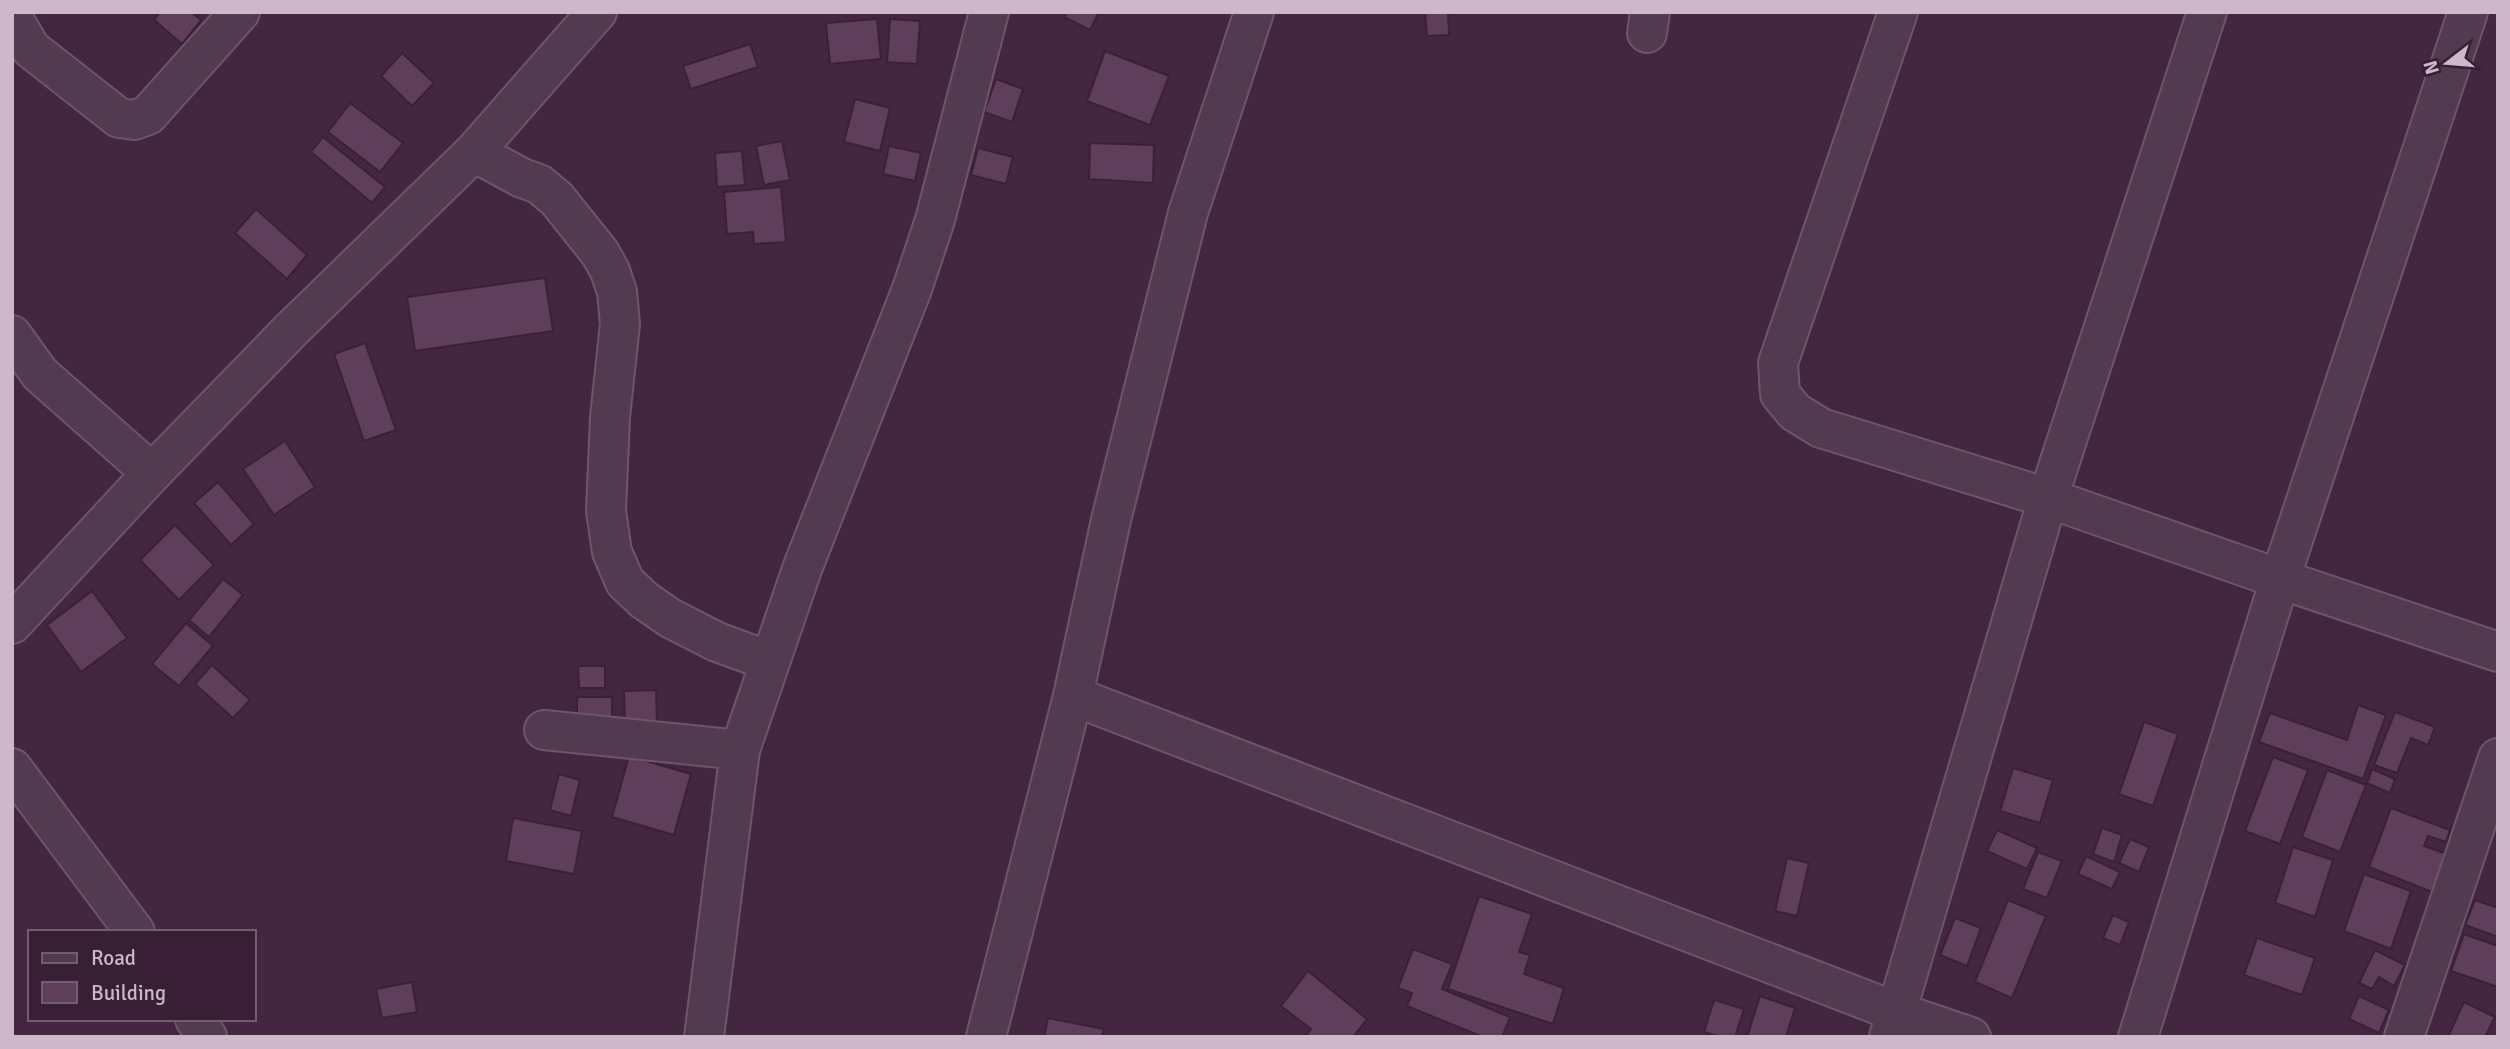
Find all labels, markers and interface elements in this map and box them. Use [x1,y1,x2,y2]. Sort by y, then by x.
north arrow [2412,28,2482,98]
text: N [2418,58,2445,77]
legend [28,930,256,1021]
text: Road [91,945,136,971]
text: Building [91,980,166,1006]

